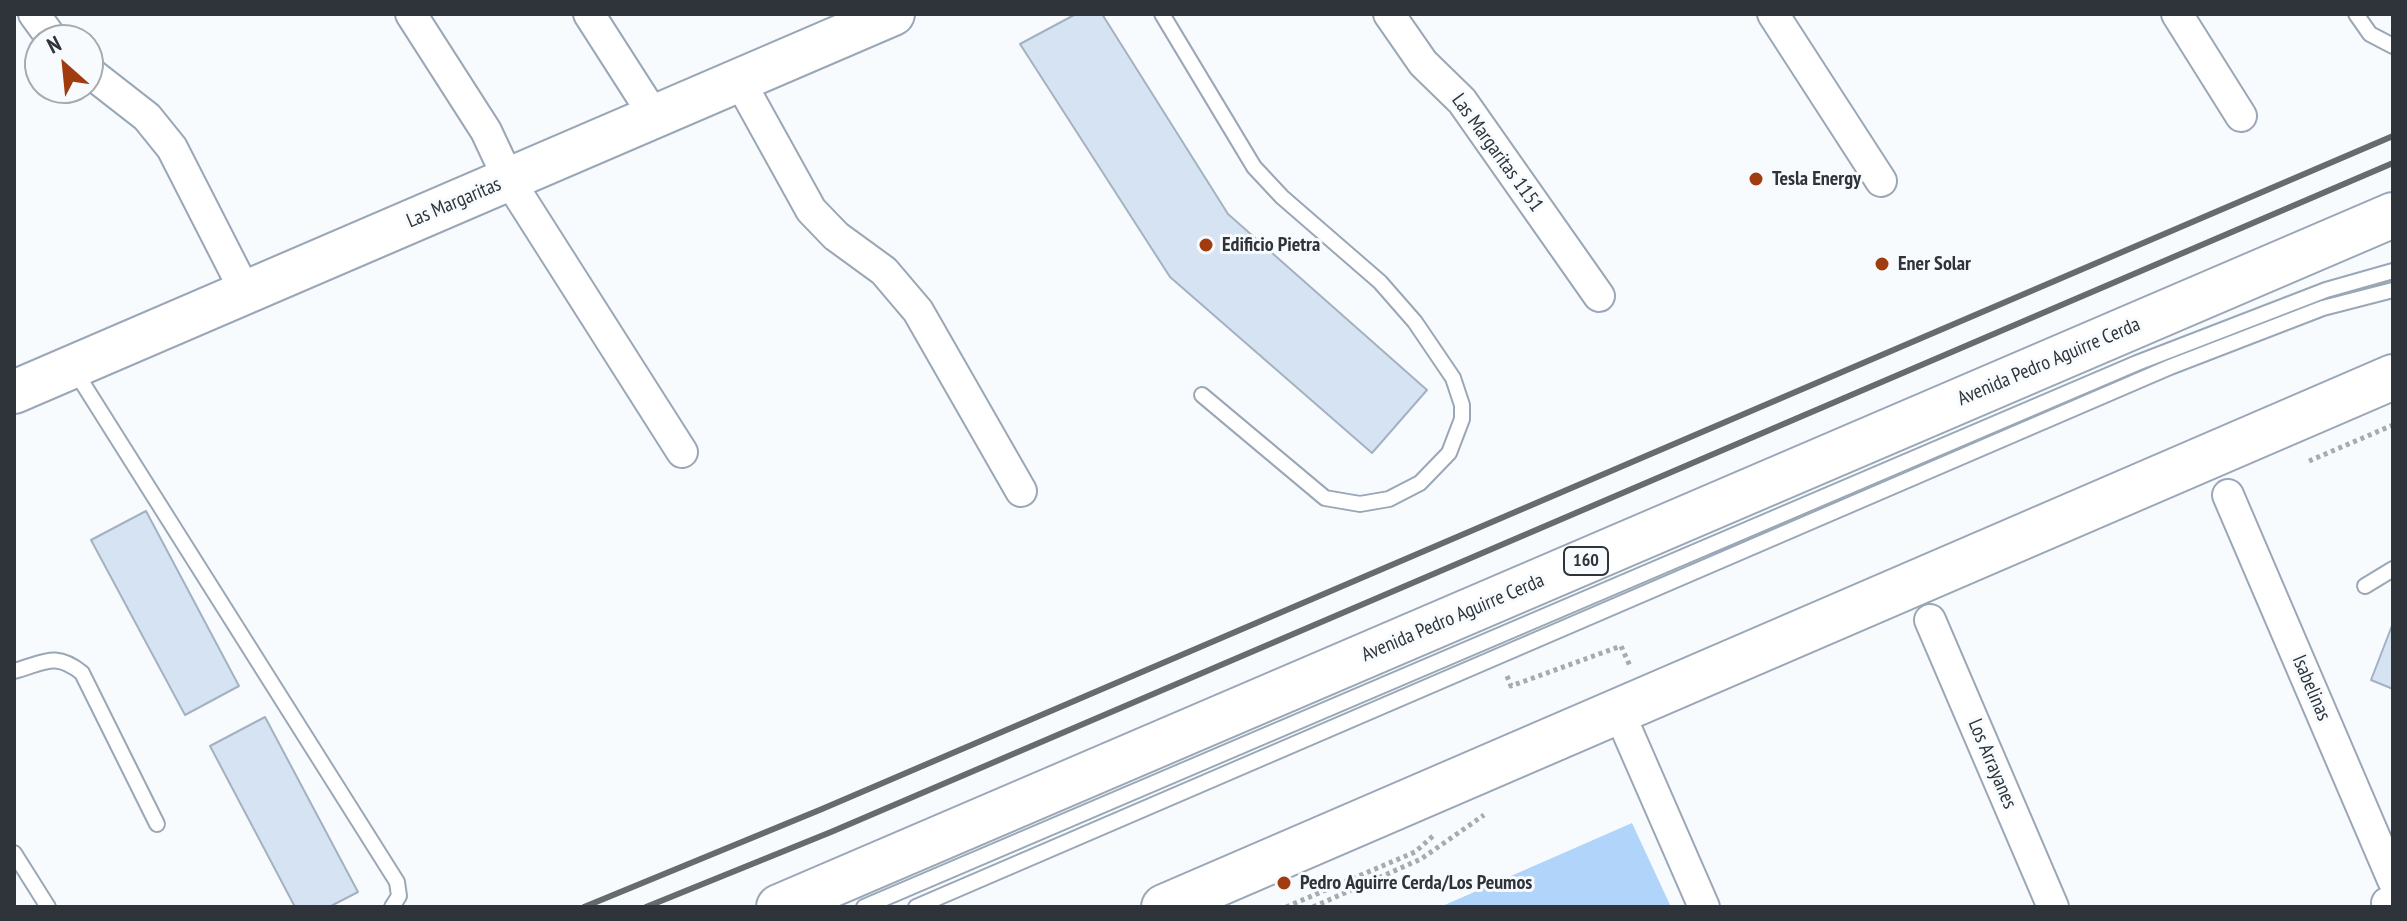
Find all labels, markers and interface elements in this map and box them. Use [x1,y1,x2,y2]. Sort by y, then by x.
north arrow [24,24,104,104]
text: N [42,29,66,60]
street label: Las Margaritas 1151 [1446,89,1548,217]
place label: Tesla Energy [1772,167,1861,191]
marker: Tesla Energy [1747,170,1765,188]
street label: Las Margaritas [403,172,505,234]
place label: Edificio Pietra [1222,233,1320,257]
marker: Edificio Pietra [1197,236,1215,254]
place label: Ener Solar [1898,252,1971,276]
marker: Ener Solar [1873,255,1891,273]
street label: Avenida Pedro Aguirre Cerda [1954,313,2144,411]
road number: 160 [1564,547,1608,575]
street label: Avenida Pedro Aguirre Cerda [1358,569,1548,667]
street label: Isabelinas [2286,652,2336,724]
street label: Los Arrayanes [1962,716,2022,812]
place label: Pedro Aguirre Cerda/Los Peumos [1300,871,1532,895]
marker: Pedro Aguirre Cerda/Los Peumos [1275,874,1293,892]

